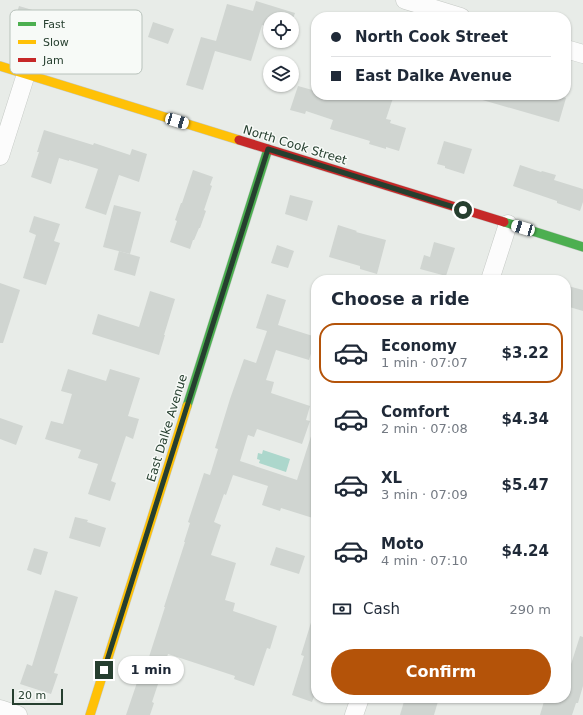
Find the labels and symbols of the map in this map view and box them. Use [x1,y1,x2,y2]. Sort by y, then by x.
legend [10,10,142,74]
text: Fast [43,18,66,31]
text: Slow [43,36,69,49]
text: Jam [42,54,64,67]
car [164,112,190,130]
street label: North Cook Street [241,123,349,168]
route start [454,201,472,219]
car [510,219,536,237]
street label: East Dalke Avenue [144,372,190,484]
callout: 1 min [118,656,184,684]
route end [95,661,113,679]
scale bar [12,687,63,706]

